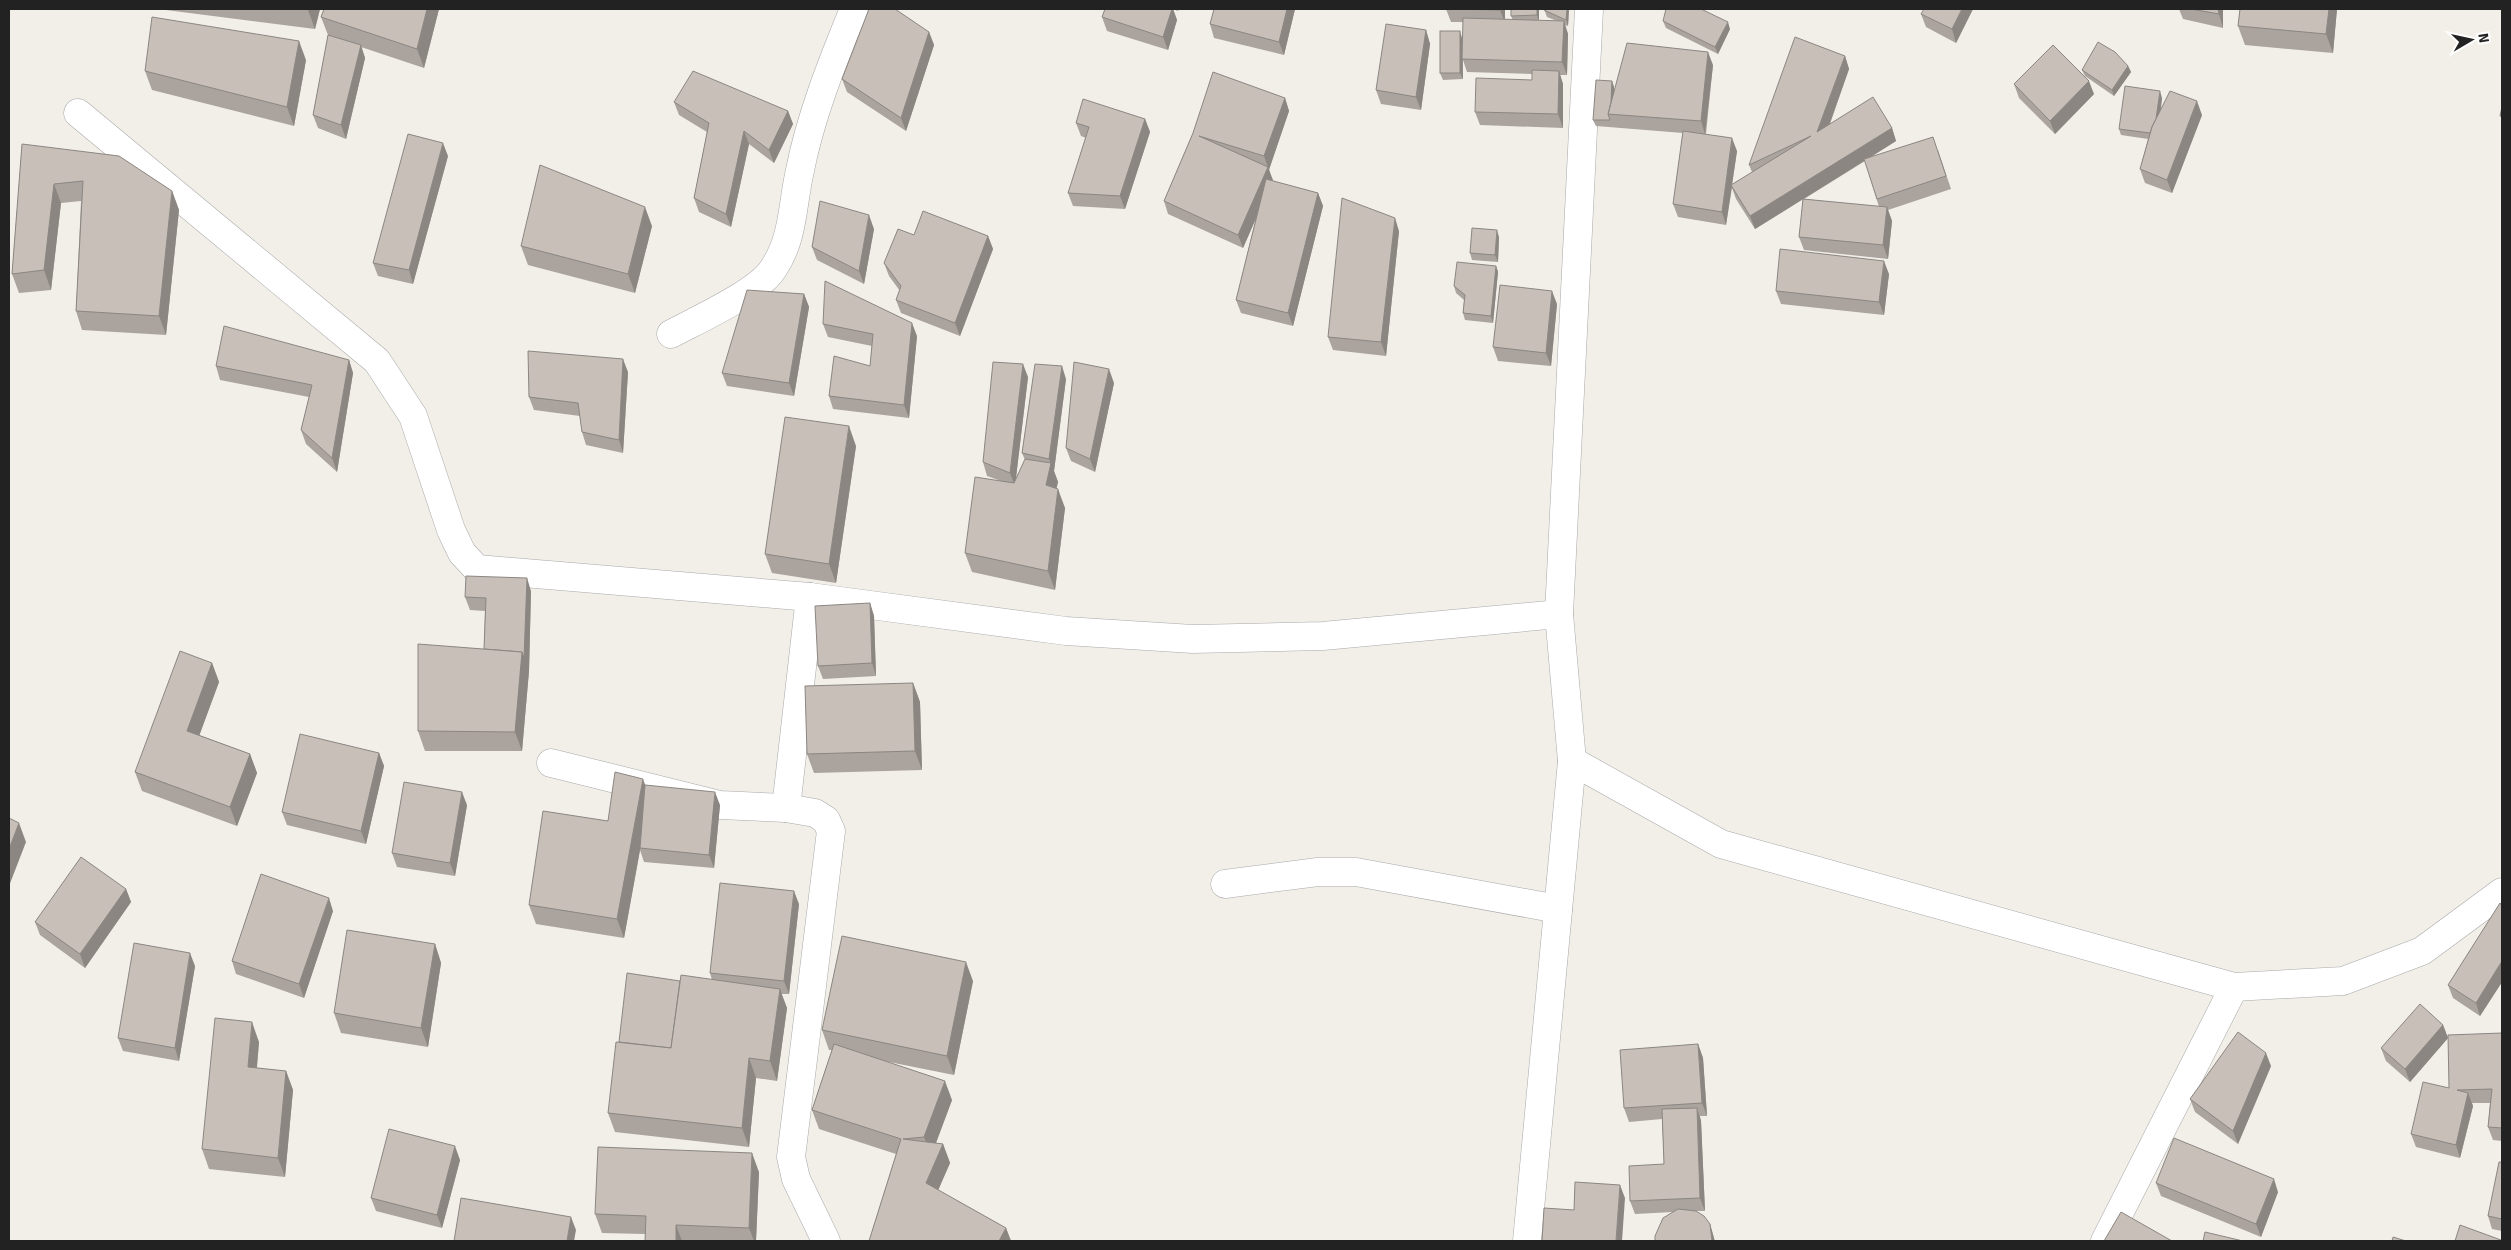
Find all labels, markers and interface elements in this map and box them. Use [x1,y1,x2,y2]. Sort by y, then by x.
north arrow [2446,15,2496,65]
text: N [2474,32,2493,44]

